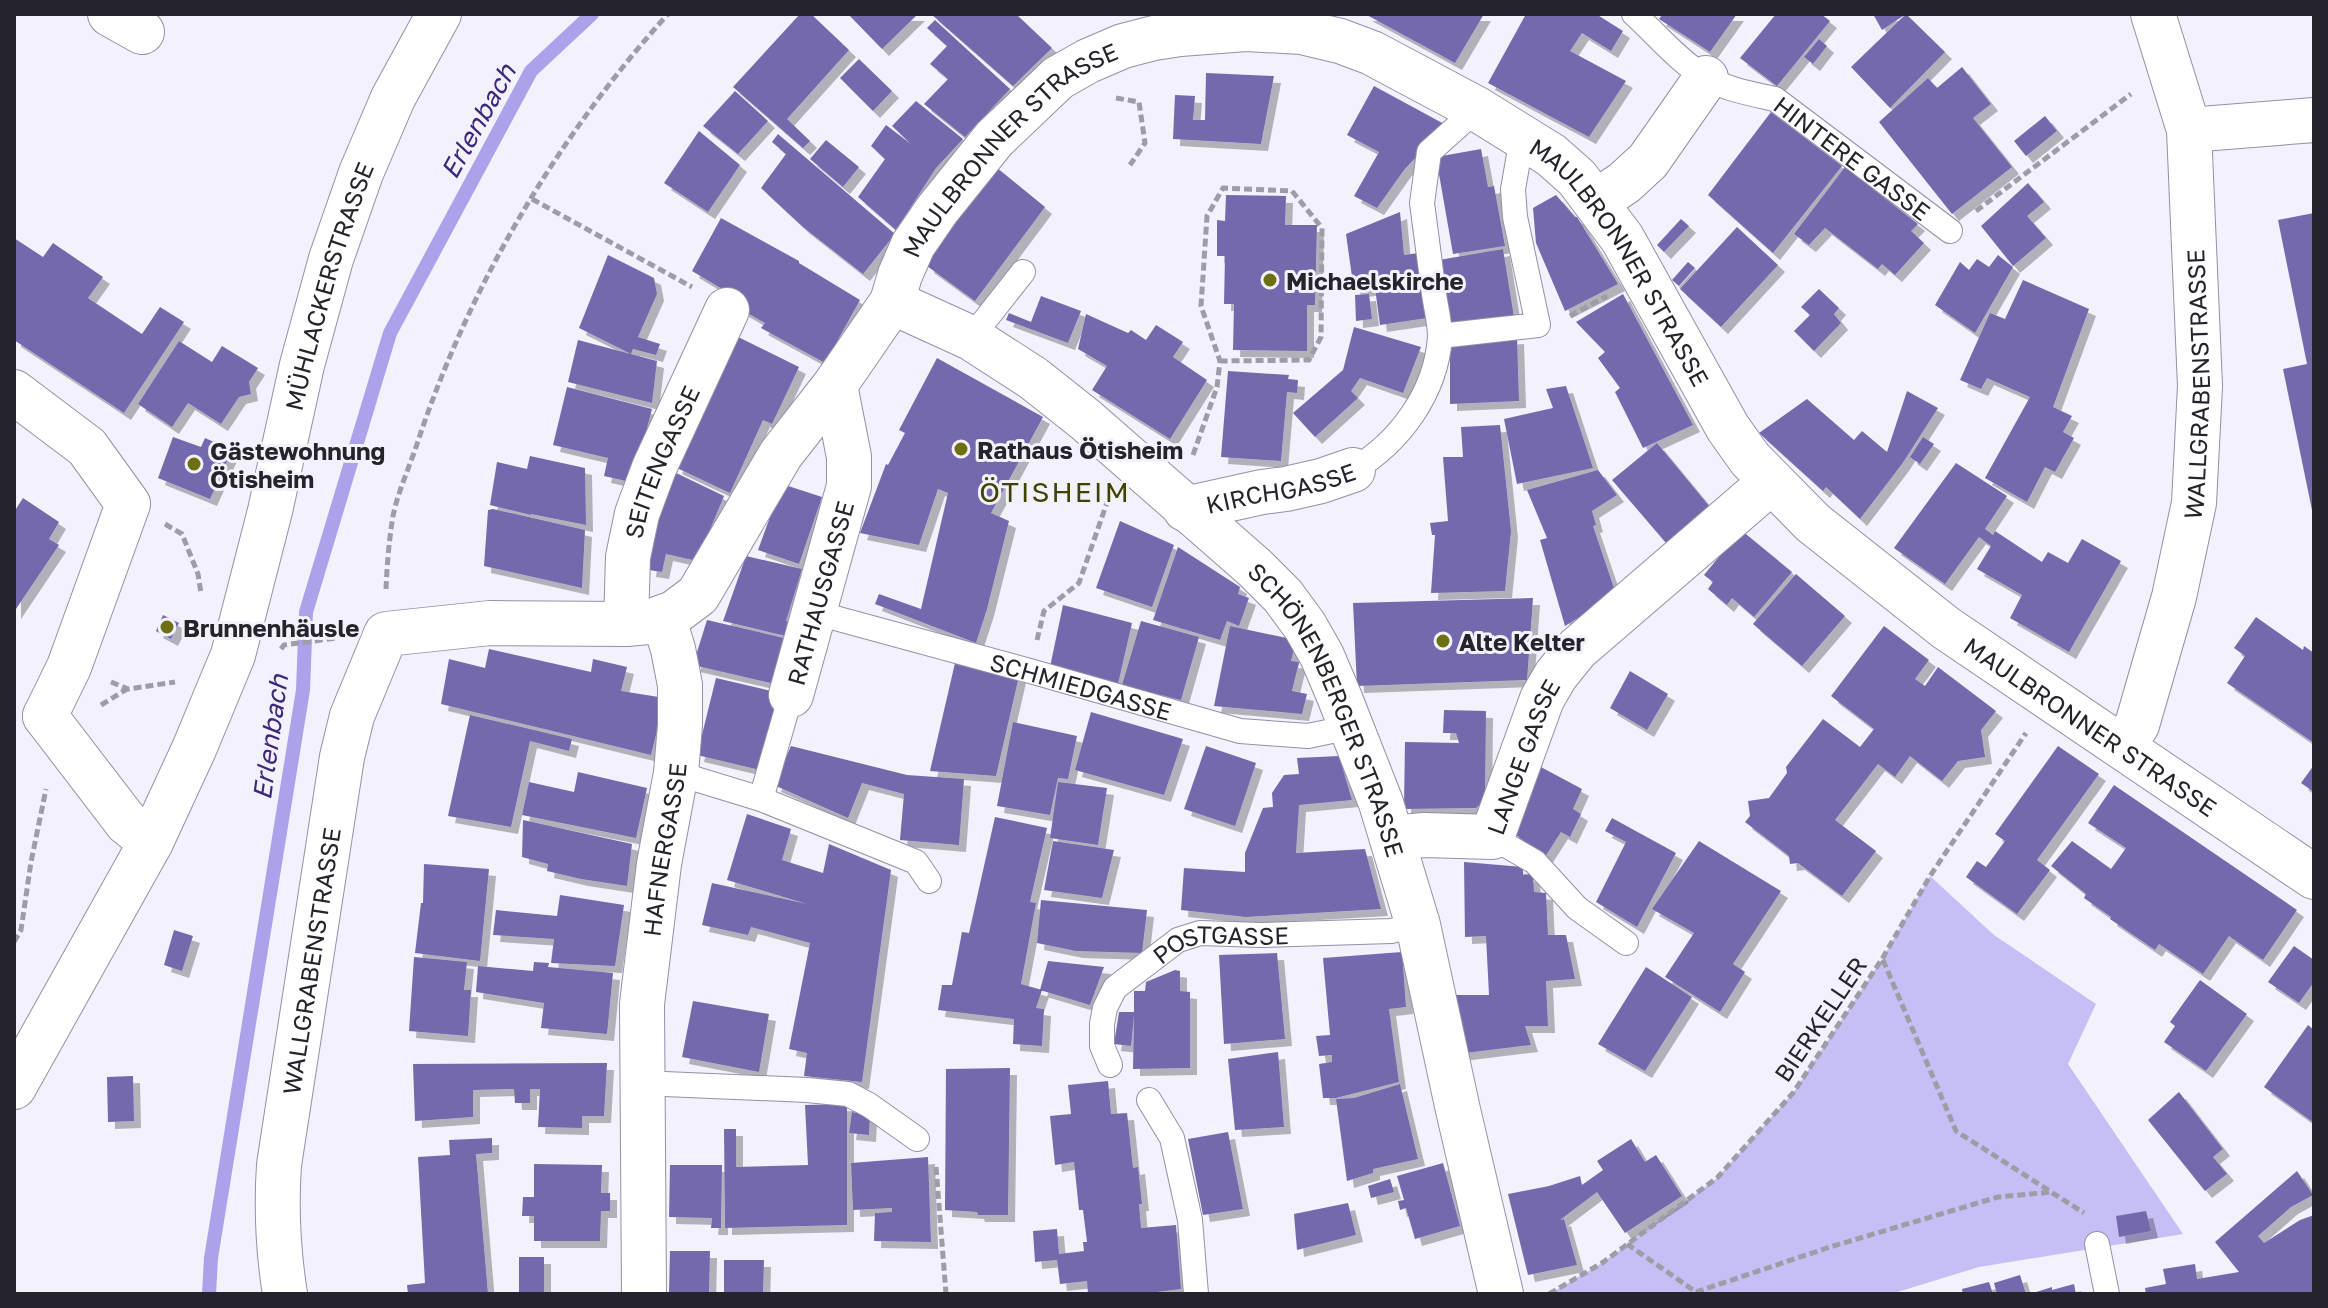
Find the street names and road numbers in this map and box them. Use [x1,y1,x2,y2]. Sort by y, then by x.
street label: MAULBRONNER STRASSE [895,36,1122,261]
street label: HINTERE GASSE [1769,89,1936,226]
street label: MAULBRONNER STRASSE [1525,131,1716,391]
street label: MÜHLACKERSTRASSE [278,157,379,413]
street label: WALLGRABENSTRASSE [2176,249,2215,522]
street label: SEITENGASSE [618,381,705,541]
street label: KIRCHGASSE [1203,456,1359,518]
street label: RATHAUSGASSE [780,498,859,688]
street label: SCHÖNENBERGER STRASSE [1243,556,1411,860]
street label: MAULBRONNER STRASSE [1959,630,2222,822]
street label: SCHMIEDGASSE [987,646,1175,725]
street label: LANGE GASSE [1480,674,1565,838]
street label: HAFNERGASSE [636,762,691,938]
street label: WALLGRABENSTRASSE [276,825,345,1096]
street label: POSTGASSE [1146,918,1289,969]
street label: BIERKELLER [1768,951,1872,1087]

